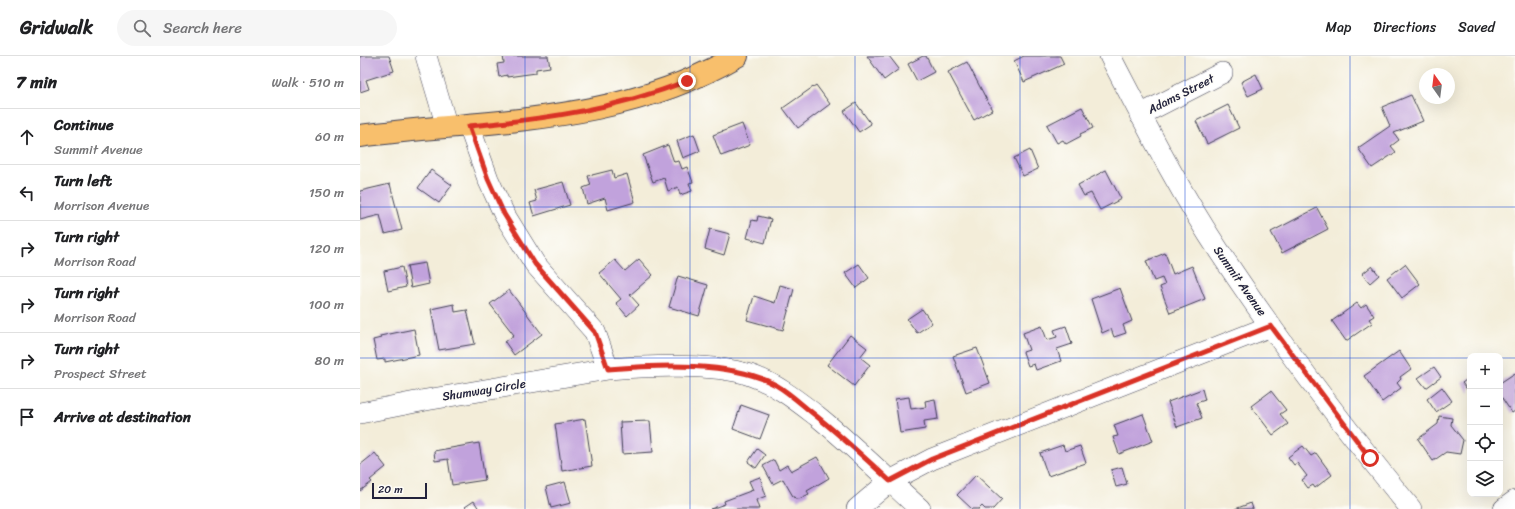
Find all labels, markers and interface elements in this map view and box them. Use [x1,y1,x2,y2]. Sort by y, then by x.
search box [117,10,397,46]
text: Gridwalk [20,11,93,44]
text: Search here [163,15,242,41]
text: Map [1325,15,1351,40]
text: Directions [1373,15,1436,40]
text: Saved [1458,15,1495,40]
icon: search [131,17,153,39]
text: 7 min [16,67,57,97]
street label: Adams Street [1143,67,1219,121]
north arrow [1419,68,1455,104]
text: Walk · 510 m [271,71,344,94]
route end [678,72,696,90]
text: Continue [54,112,114,138]
text: 60 m [315,125,344,148]
icon: ahead [16,126,38,148]
text: Summit Avenue [54,138,143,161]
text: Turn left [54,168,112,194]
text: 150 m [309,181,344,204]
icon: left [16,182,38,204]
text: Morrison Avenue [54,194,149,217]
text: Turn right [54,224,119,250]
text: 120 m [309,237,344,260]
icon: right [16,238,38,260]
street label: Summit Avenue [1207,241,1273,321]
text: Morrison Road [54,250,135,273]
text: Turn right [54,280,119,306]
text: 100 m [309,293,344,316]
icon: right [16,294,38,316]
text: Morrison Road [54,306,135,329]
text: Turn right [54,336,119,362]
text: 80 m [315,349,344,372]
icon: right [16,350,38,372]
map controls [1467,353,1503,497]
button: + [1467,353,1503,389]
text: Prospect Street [54,362,147,385]
street label: Shumway Circle [441,373,527,407]
button: − [1467,389,1503,425]
text: Arrive at destination [54,404,191,430]
icon: arrive [16,406,38,428]
button: locate [1467,425,1503,461]
route start [1361,449,1379,467]
button: layers [1467,461,1503,497]
text: 20 m [378,480,403,499]
scale bar [372,481,427,500]

